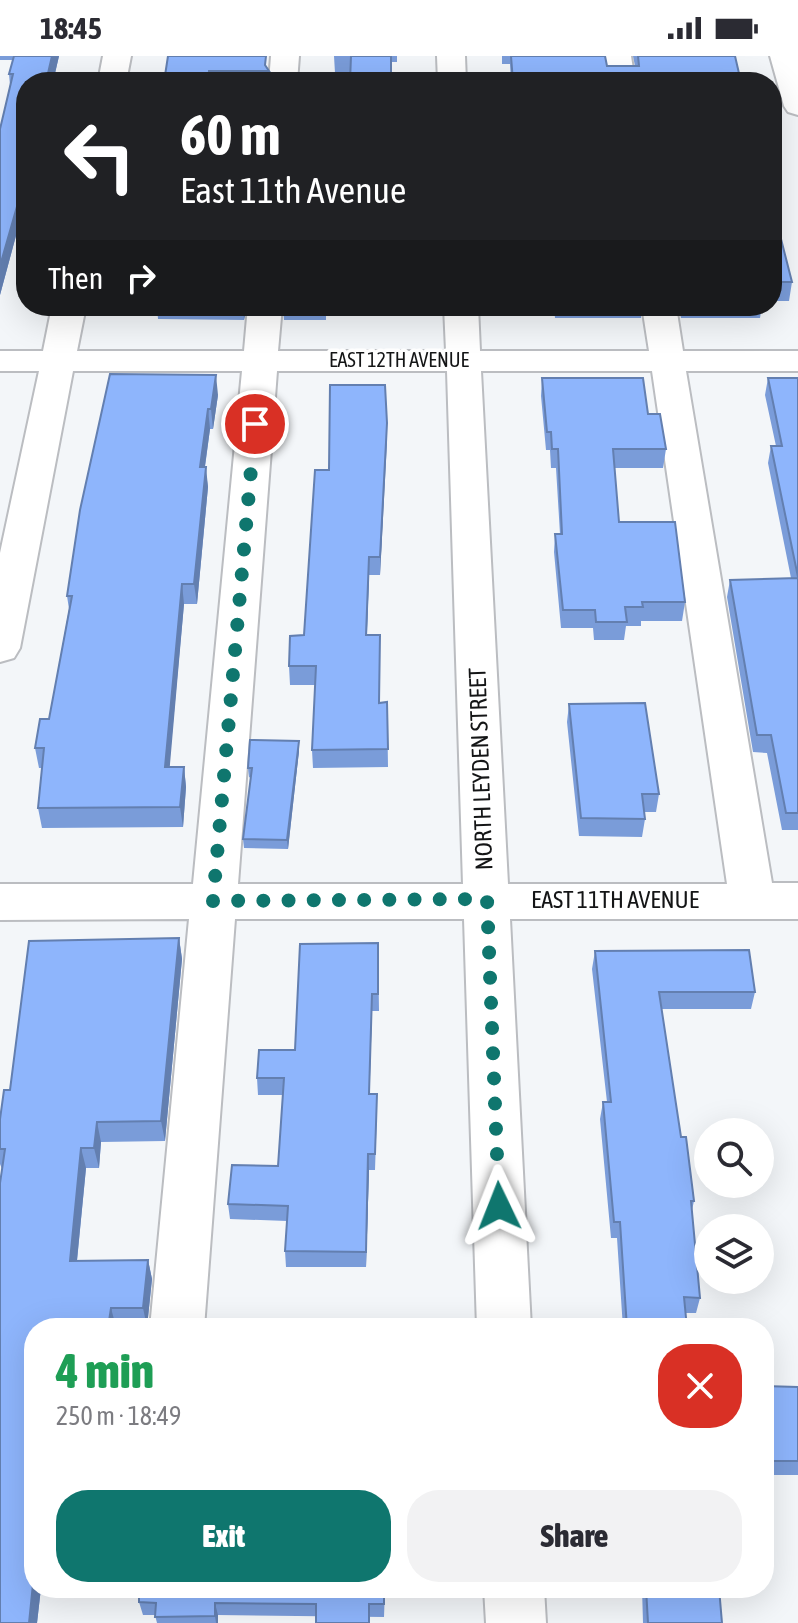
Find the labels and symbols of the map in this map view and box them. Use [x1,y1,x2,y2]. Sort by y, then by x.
street label: EAST 12TH AVENUE [329,348,469,371]
pin [221,390,289,458]
street label: NORTH LEYDEN STREET [463,667,498,871]
street label: EAST 11TH AVENUE [531,886,699,913]
position arrow [457,1164,541,1248]

